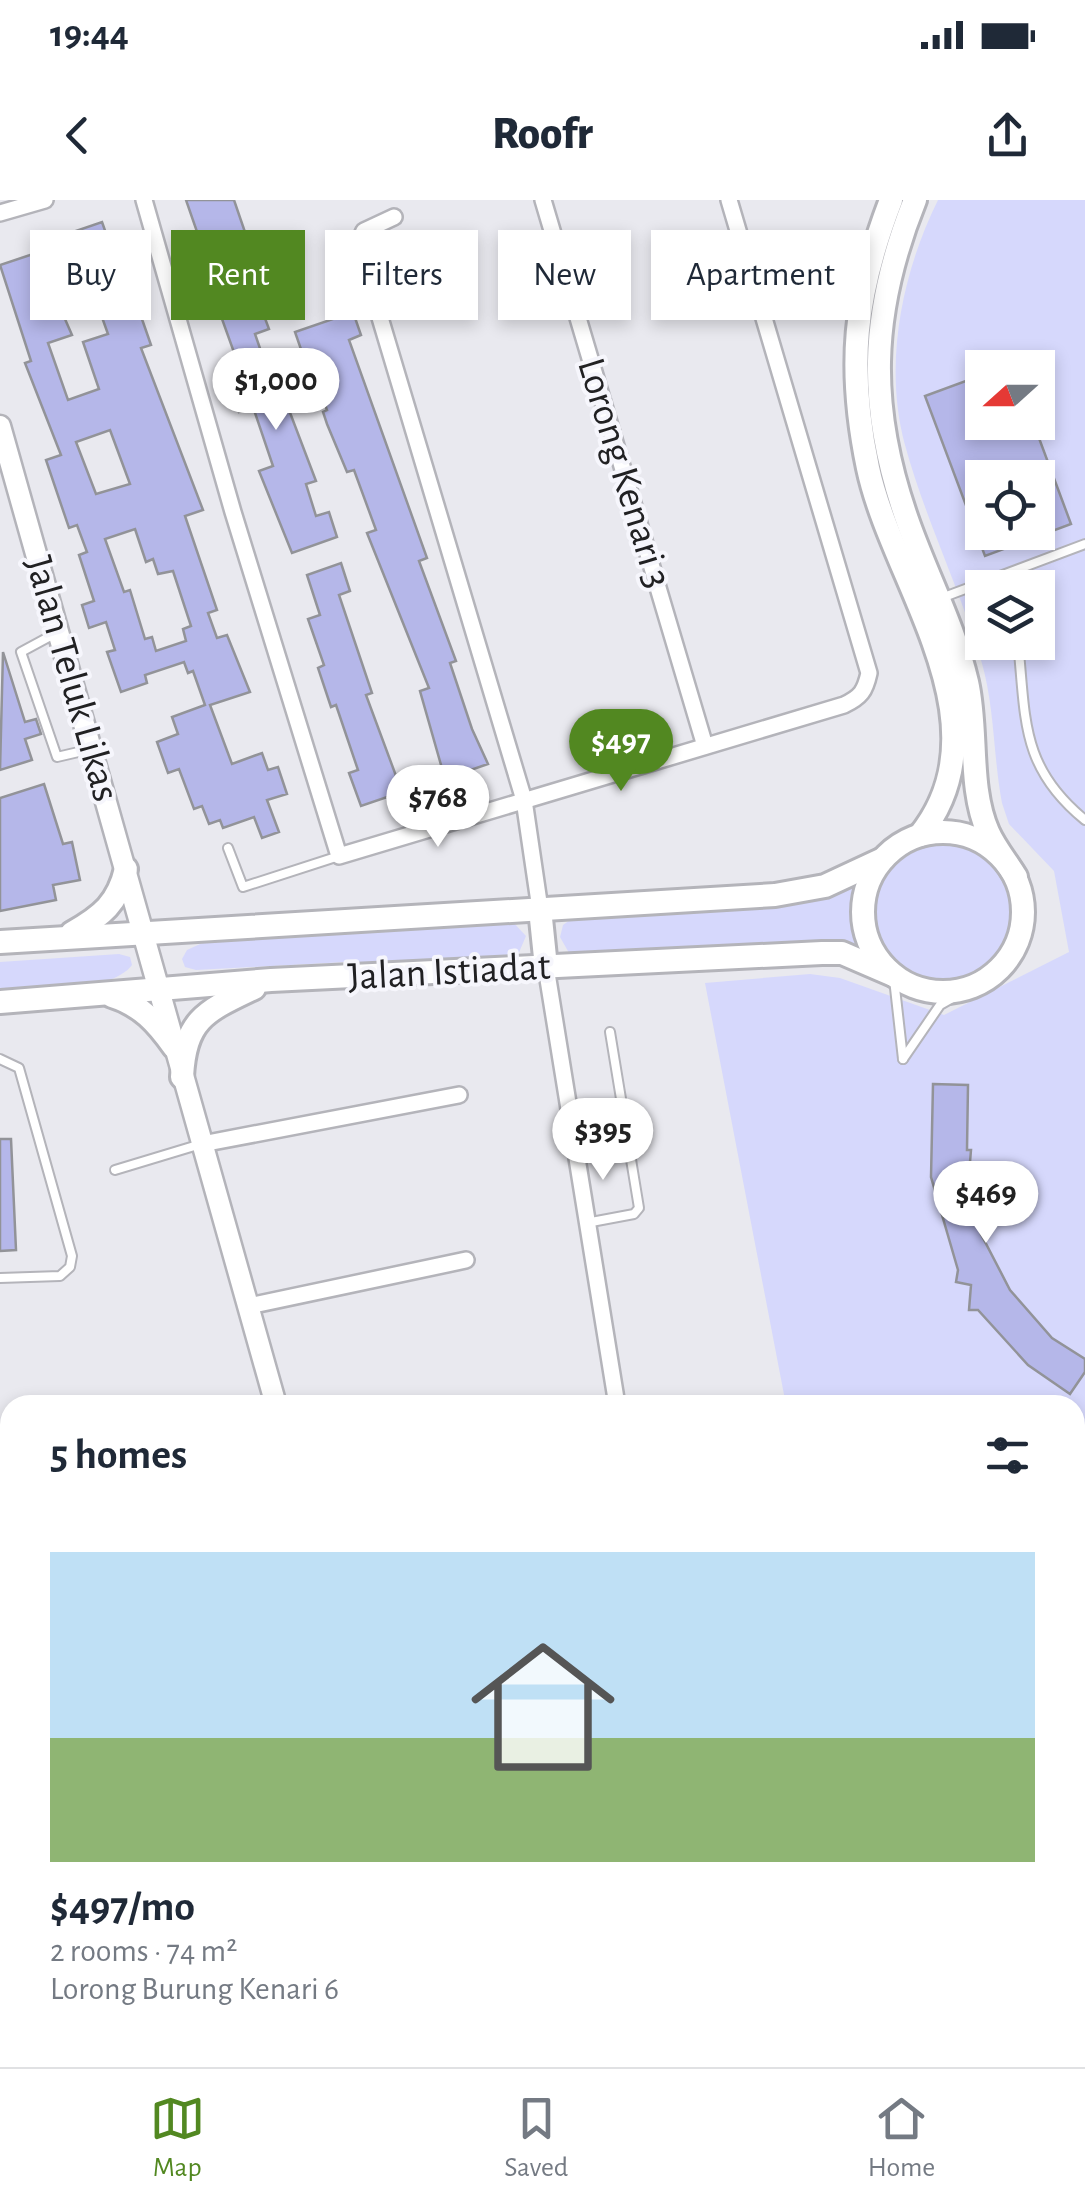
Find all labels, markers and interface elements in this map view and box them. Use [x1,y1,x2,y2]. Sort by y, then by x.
text: 19:44 [50,16,129,54]
icon: back [50,108,105,163]
icon: share [980,108,1035,163]
text: Roofr [492,112,593,157]
chip: Buy [30,230,151,320]
chip: Rent [171,230,305,320]
chip: Filters [325,230,478,320]
chip: New [498,230,631,320]
chip: Apartment [651,230,870,320]
pin: $1,000 [195,348,357,433]
north arrow [965,350,1055,440]
map controls [965,350,1055,660]
street label: Lorong Kenari 3 [570,353,678,593]
text: $1,000 [234,364,318,396]
button: locate [965,460,1055,550]
street label: Jalan Teluk Likas [18,552,126,806]
button: layers [965,570,1055,660]
pin: $497 [562,709,680,794]
text: $497 [591,725,651,757]
pin: $768 [379,765,497,850]
text: $768 [408,781,468,813]
street label: Jalan Istiadat [347,947,552,997]
pin: $395 [544,1098,662,1183]
text: $395 [574,1114,632,1146]
pin: $469 [927,1161,1045,1246]
text: $469 [955,1177,1017,1209]
icon: filters [980,1428,1035,1483]
text: 5 homes [50,1434,187,1476]
icon: home [453,1617,633,1797]
text: $497/mo [50,1886,195,1928]
text: 2 rooms · 74 m² [50,1935,237,1967]
text: Lorong Burung Kenari 6 [50,1973,339,2005]
tab: Map [150,2091,205,2185]
tab: Saved [504,2091,568,2185]
tab: Home [868,2091,935,2185]

